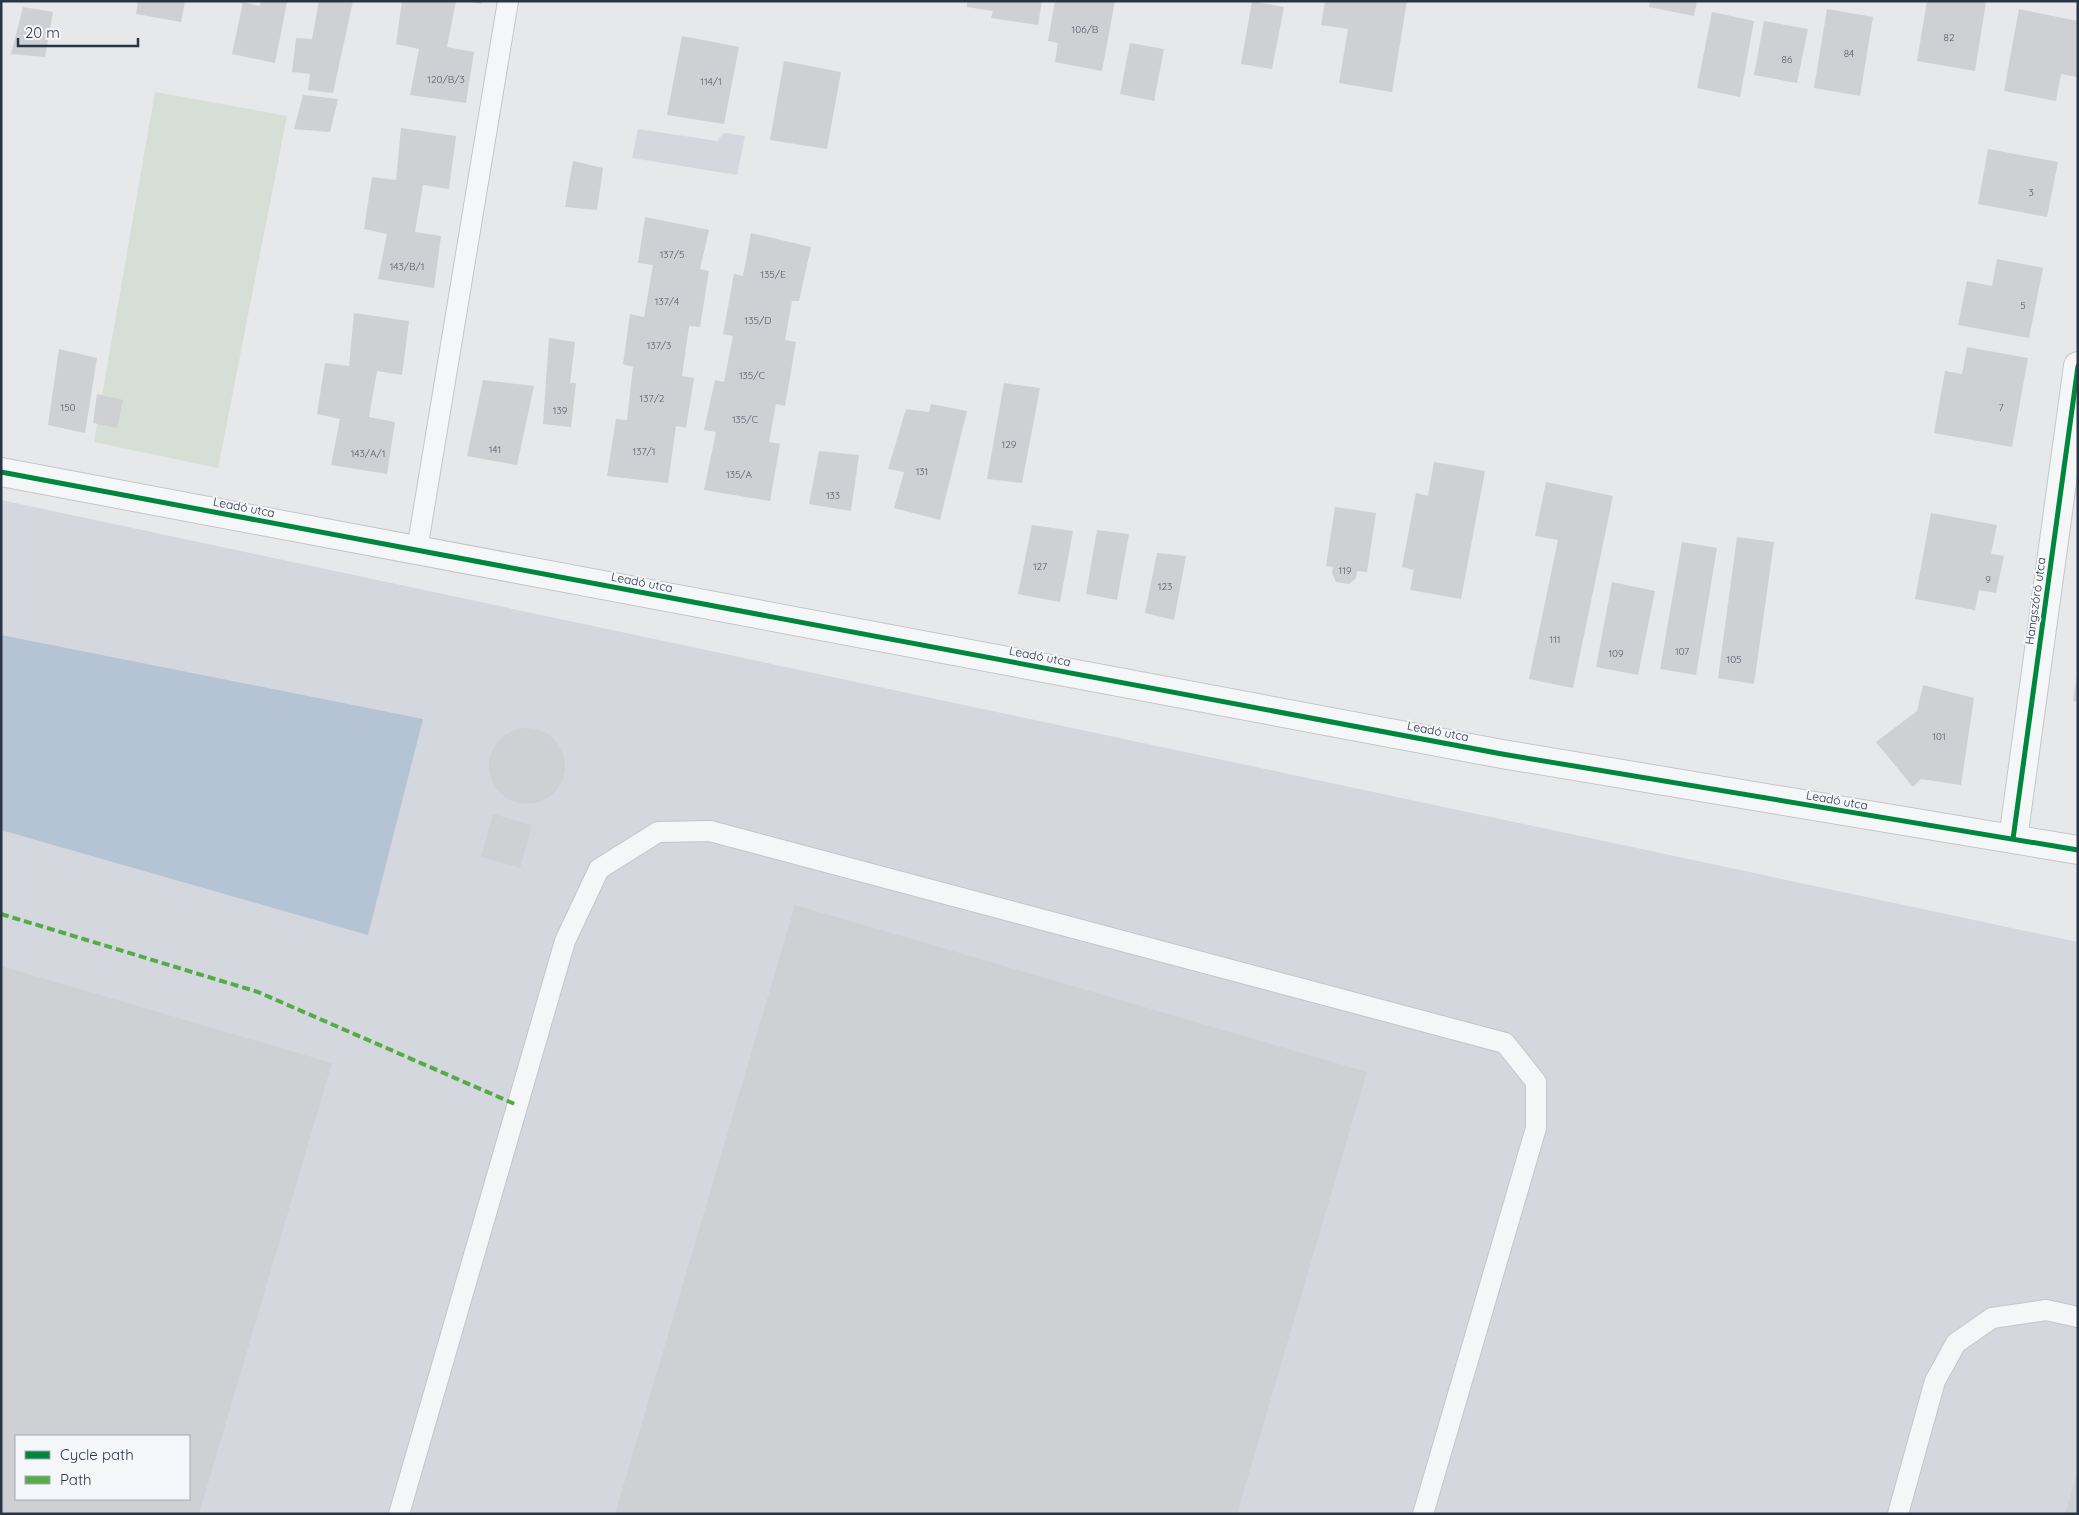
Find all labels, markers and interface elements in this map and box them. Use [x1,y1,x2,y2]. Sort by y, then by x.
scale bar [18,15,138,47]
text: 20 m [25,23,60,42]
house number: 106/B [1072,23,1099,36]
house number: 82 [1944,31,1955,44]
house number: 84 [1844,47,1854,60]
house number: 86 [1782,53,1793,66]
house number: 120/B/3 [427,73,465,86]
house number: 114/1 [700,75,722,88]
house number: 3 [2028,186,2034,199]
house number: 137/5 [660,248,684,261]
house number: 143/B/1 [390,260,424,273]
house number: 135/E [760,268,786,281]
house number: 137/4 [655,295,679,308]
house number: 5 [2020,299,2026,312]
house number: 135/D [745,314,771,327]
house number: 137/3 [647,339,671,352]
house number: 135/C [739,369,766,382]
house number: 137/2 [640,392,665,405]
house number: 150 [60,401,76,414]
house number: 7 [1998,401,2004,414]
house number: 139 [553,404,568,417]
house number: 135/C [732,413,759,426]
house number: 129 [1002,438,1017,451]
house number: 141 [489,443,501,456]
house number: 137/1 [633,445,656,458]
house number: 143/A/1 [351,447,385,460]
house number: 131 [916,465,928,478]
house number: 135/A [726,468,753,481]
house number: 133 [826,489,840,502]
street label: Leadó utca [212,494,276,520]
street label: Hangszóró utca [2021,556,2049,646]
house number: 127 [1033,560,1047,573]
house number: 119 [1339,564,1352,577]
street label: Leadó utca [610,569,674,595]
house number: 9 [1985,573,1991,586]
house number: 123 [1158,580,1172,593]
house number: 111 [1549,633,1561,646]
street label: Leadó utca [1008,643,1072,669]
house number: 107 [1675,645,1689,658]
house number: 109 [1608,647,1624,660]
house number: 105 [1726,653,1742,666]
street label: Leadó utca [1406,718,1470,744]
house number: 101 [1932,730,1946,743]
street label: Leadó utca [1805,787,1869,813]
legend [15,1435,190,1500]
text: Cycle path [60,1445,134,1464]
text: Path [60,1470,92,1489]

